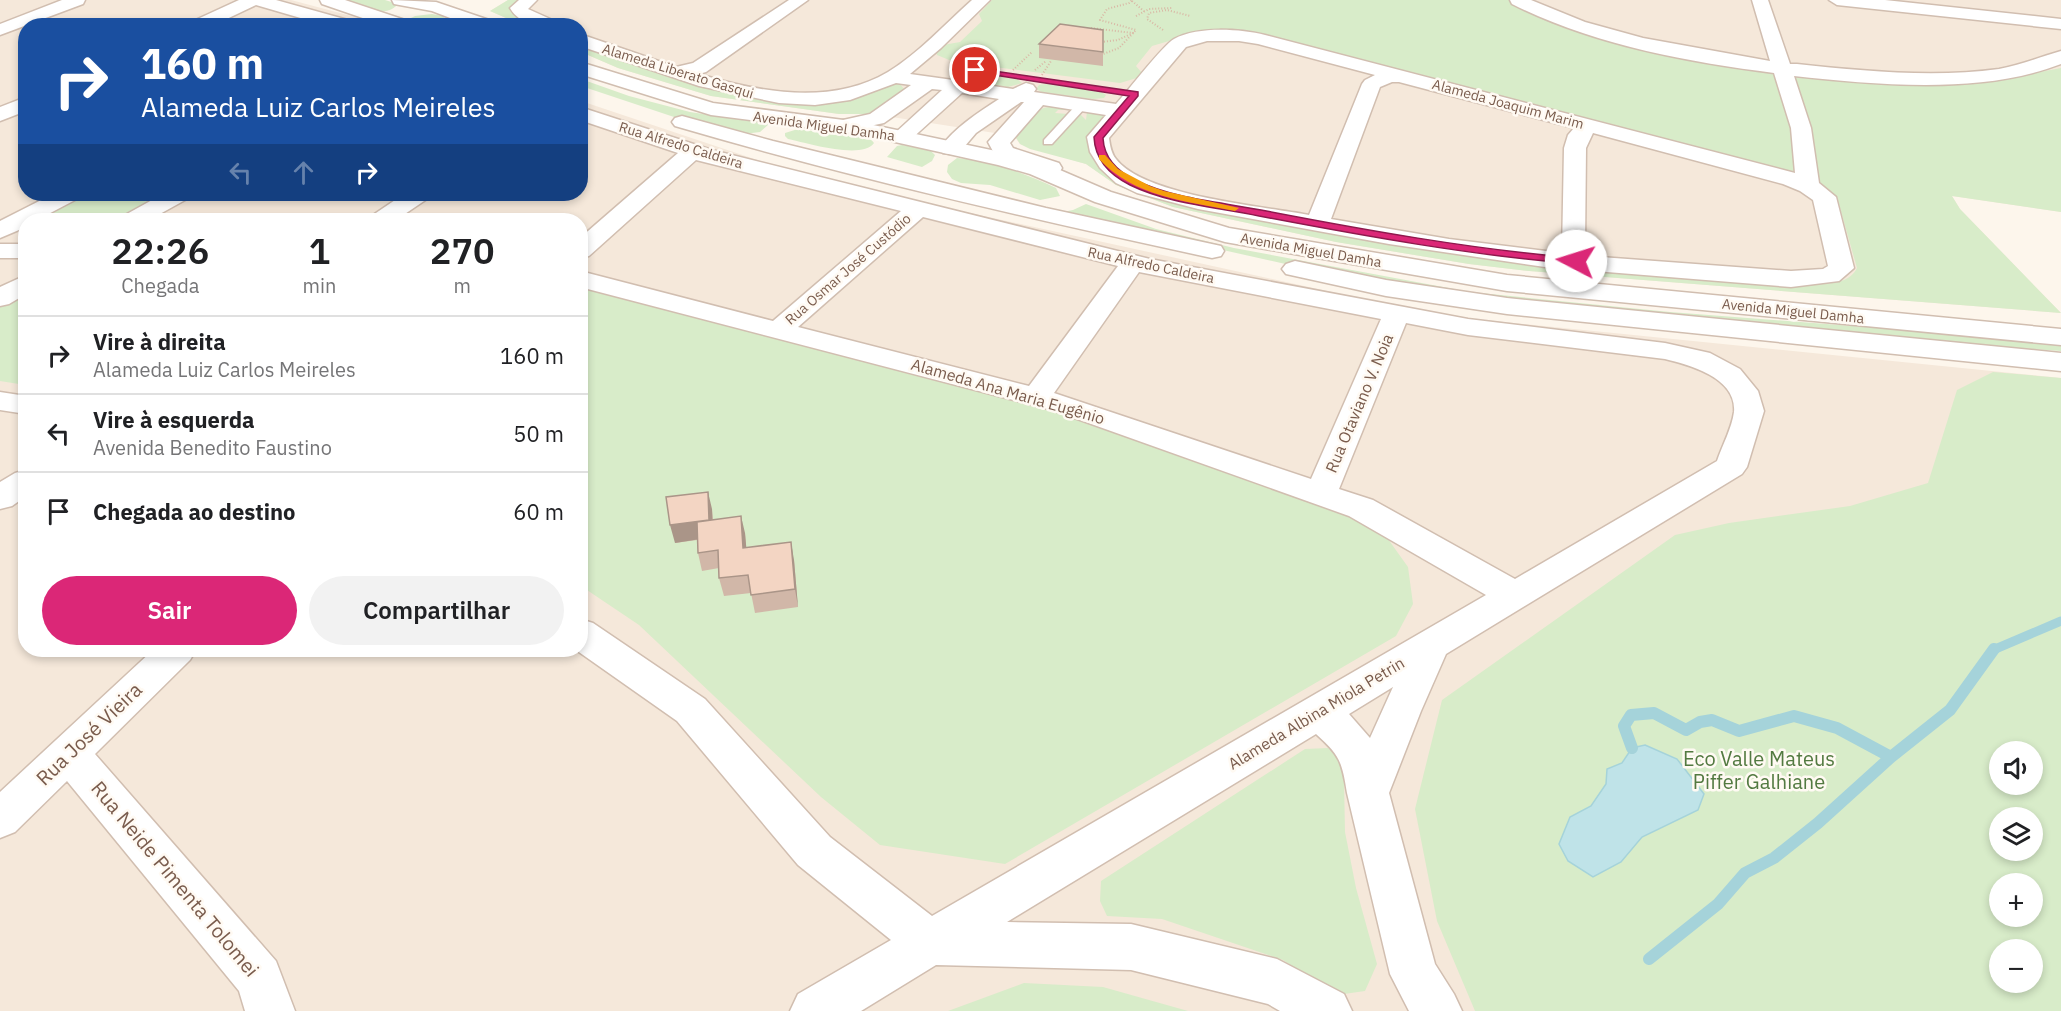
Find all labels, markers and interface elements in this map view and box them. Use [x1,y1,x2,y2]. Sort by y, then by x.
text: 160 m [141,36,264,91]
street label: Alameda Liberato Gasqui [600,39,756,103]
icon: right [42,42,120,120]
pin [949,44,1000,95]
icon: arrive [958,53,991,86]
street label: Alameda Joaquim Marim [1430,75,1586,133]
text: Alameda Luiz Carlos Meireles [141,89,496,124]
street label: Avenida Miguel Damha [752,107,897,145]
street label: Rua Alfredo Caldeira [617,118,746,173]
icon: left [224,156,257,189]
icon: ahead [287,156,320,189]
icon: right [350,156,383,189]
street label: Rua Osmar José Custódio [781,209,915,329]
text: 22:26 [111,227,209,274]
text: 1 [309,227,330,274]
text: 270 [430,227,495,274]
street label: Avenida Miguel Damha [1239,229,1383,271]
position arrow [1544,229,1608,293]
street label: Rua Alfredo Caldeira [1086,243,1216,287]
text: Chegada [121,272,199,299]
text: min [303,272,336,299]
text: m [453,272,471,299]
street label: Avenida Miguel Damha [1721,295,1866,327]
text: Vire à direita [93,327,226,356]
street label: Rua Otaviano V. Noia [1321,330,1397,475]
icon: right [42,339,75,372]
text: 160 m [500,341,564,370]
street label: Alameda Ana Maria Eugênio [909,354,1107,428]
text: Alameda Luiz Carlos Meireles [93,356,356,383]
text: Vire à esquerda [93,405,255,434]
icon: left [42,417,75,450]
text: 50 m [513,419,564,448]
text: Avenida Benedito Faustino [93,434,332,461]
icon: arrive [42,495,75,528]
text: Chegada ao destino [93,497,296,526]
text: 60 m [513,497,564,526]
button: Sair [42,576,297,645]
button: Compartilhar [309,576,564,645]
street label: Alameda Albina Miola Petrin [1224,652,1408,774]
street label: Rua José Vieira [30,676,148,791]
map controls [1989,741,2043,993]
button: sound [1989,741,2043,795]
park label: Eco Valle Mateus Piffer Galhiane [1683,745,1835,795]
street label: Rua Neide Pimenta Tolomei [85,775,265,982]
button: layers [1989,807,2043,861]
button: + [1989,873,2043,927]
button: − [1989,939,2043,993]

